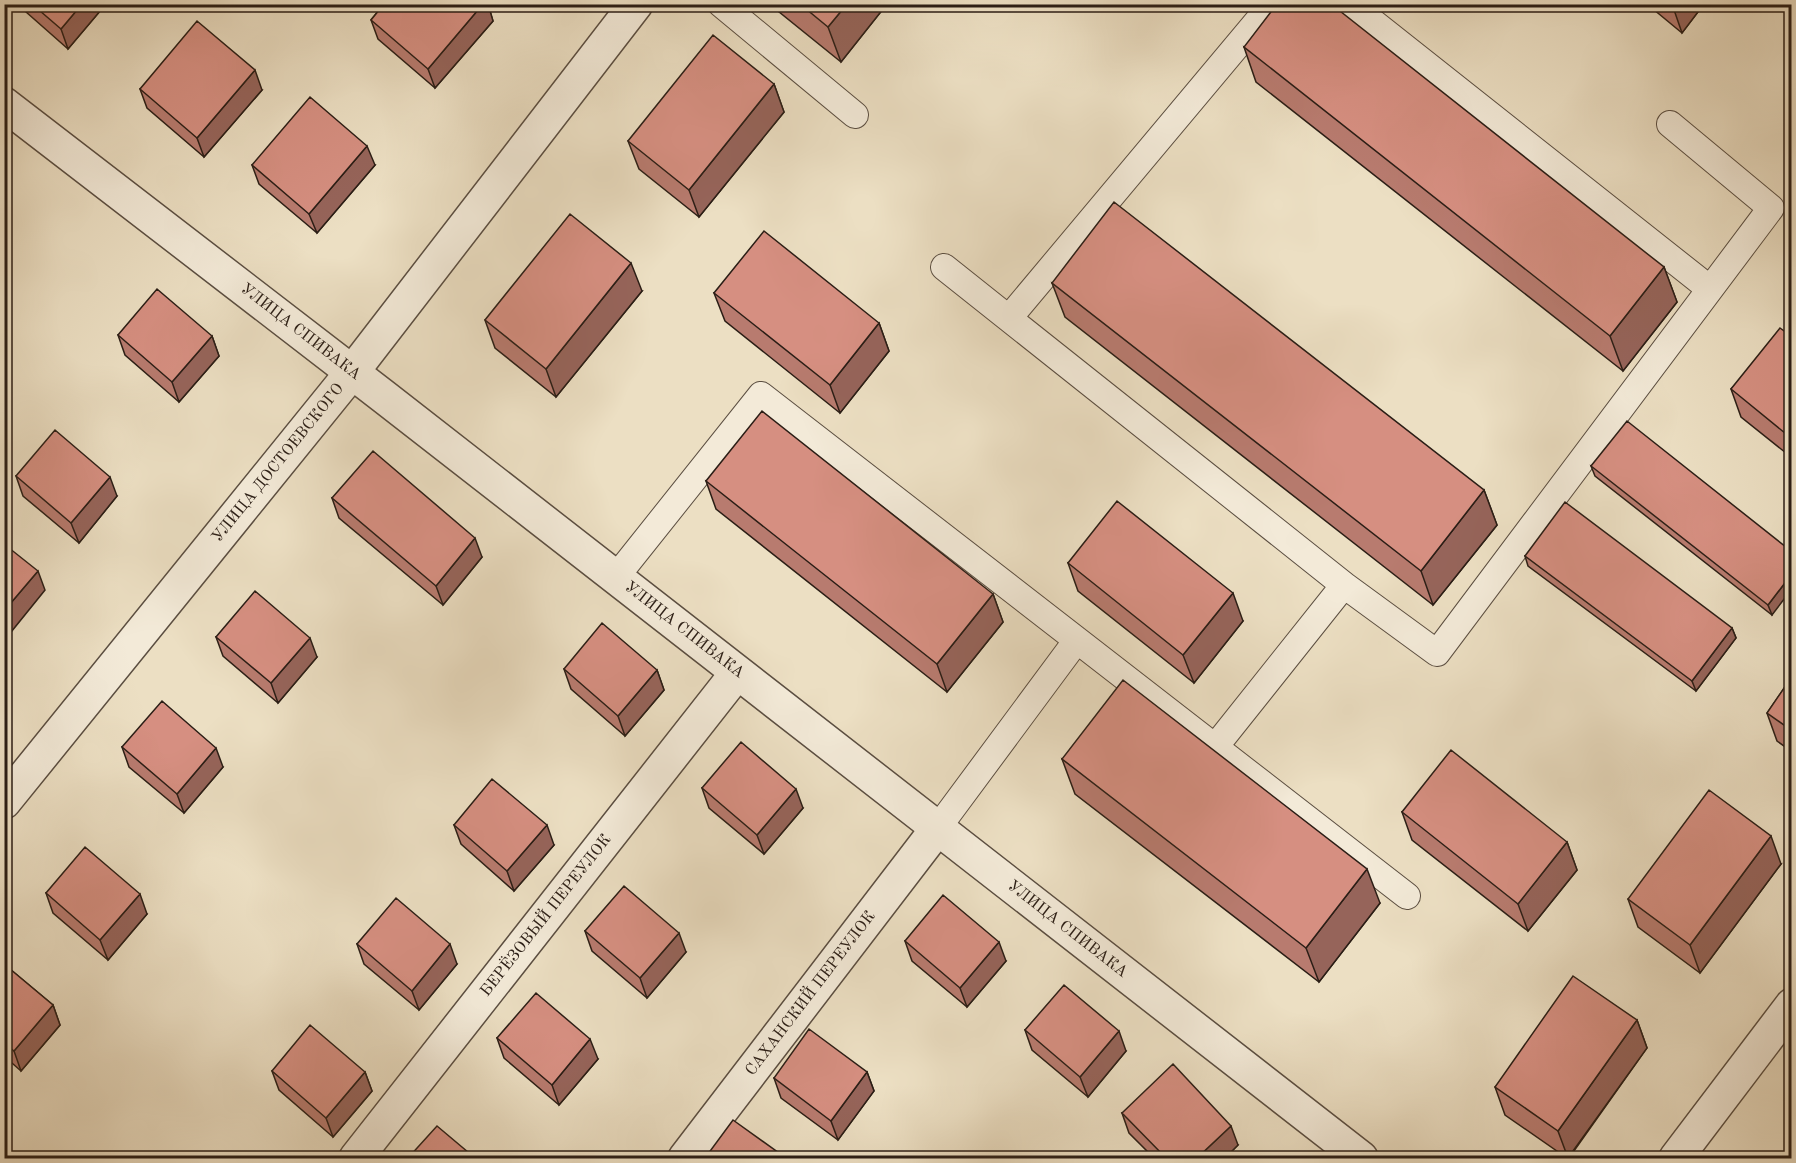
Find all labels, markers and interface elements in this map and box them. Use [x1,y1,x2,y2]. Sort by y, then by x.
street label: УЛИЦА СПИВАКА [237,281,363,383]
street label: УЛИЦА ДОСТОЕВСКОГО [210,381,347,546]
street label: УЛИЦА СПИВАКА [621,579,747,682]
street label: БЕРЁЗОВЫЙ ПЕРЕУЛОК [478,832,615,1000]
street label: УЛИЦА СПИВАКА [1004,878,1130,981]
street label: САХАНСКИЙ ПЕРЕУЛОК [743,908,879,1079]

